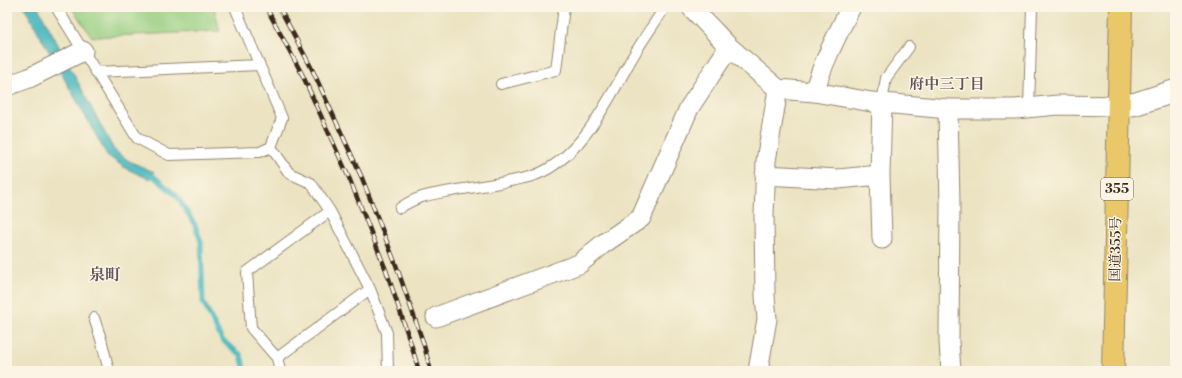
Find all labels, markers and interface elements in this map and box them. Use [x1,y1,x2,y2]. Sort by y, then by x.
district label: 府中三丁目 [909,75,985,94]
road number: 355 [1101,178,1133,200]
street label: 国道355号 [1106,216,1126,282]
district label: 泉町 [89,265,121,285]

